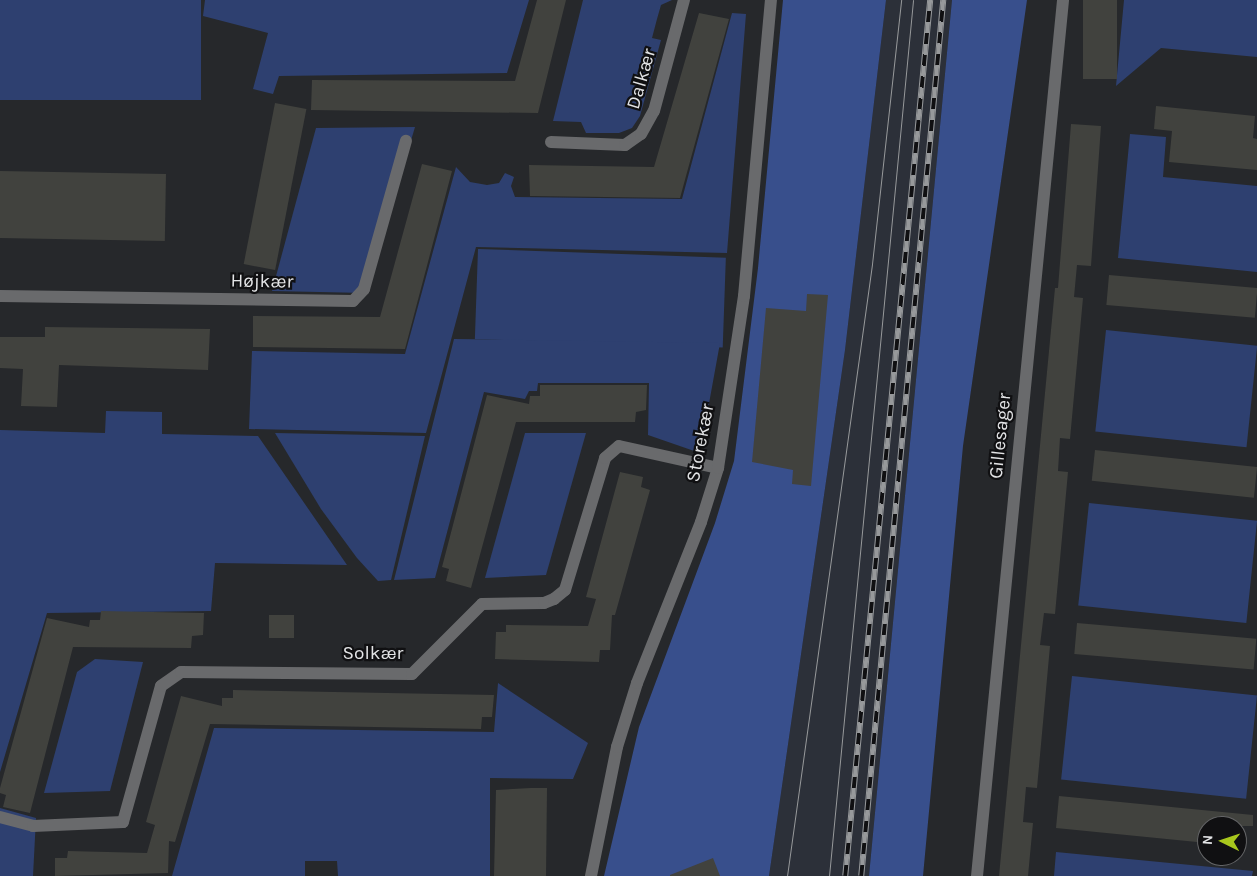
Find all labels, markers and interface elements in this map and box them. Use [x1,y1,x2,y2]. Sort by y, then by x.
street label: Dalkær [622,46,662,112]
street label: Højkær [230,270,294,294]
street label: Gillesager [985,392,1017,480]
street label: Storekær [682,402,720,484]
street label: Solkær [343,643,403,665]
north arrow [1197,816,1247,866]
text: N [1199,834,1216,846]

